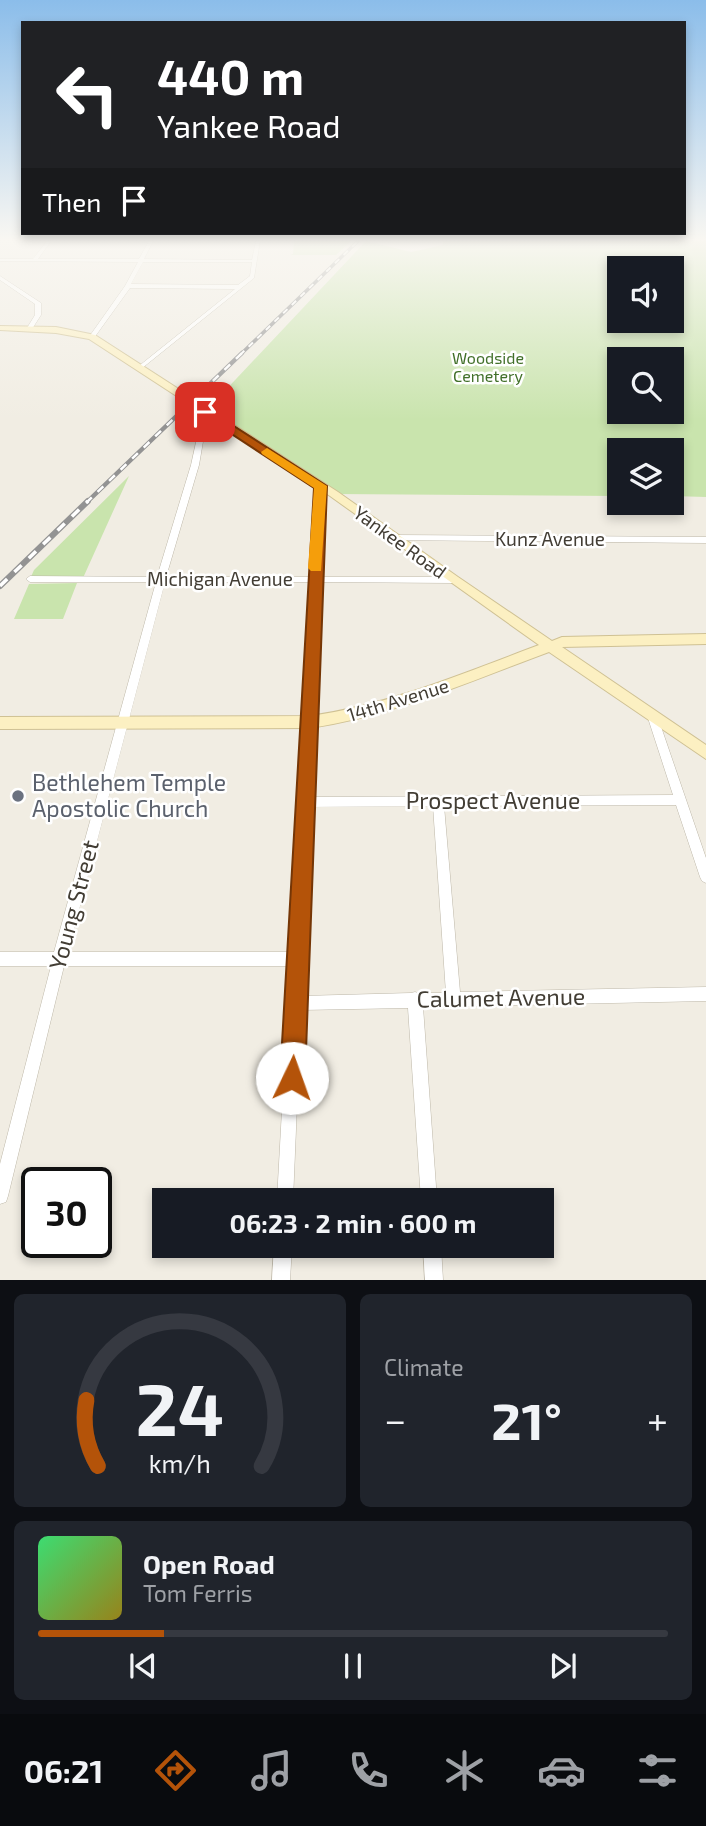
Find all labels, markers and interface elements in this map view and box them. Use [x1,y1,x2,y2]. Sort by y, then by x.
text: 440 m [157,46,304,105]
icon: left [42,49,133,140]
text: Yankee Road [157,106,341,144]
icon: arrive [115,182,153,220]
text: Then [42,186,101,217]
map controls [607,256,684,515]
button: sound [607,256,684,333]
button: search [607,347,684,424]
park label: Woodside Cemetery [452,348,524,385]
pin [175,382,235,442]
icon: arrive [186,393,224,431]
button: layers [607,438,684,515]
street label: Yankee Road [349,500,451,583]
street label: Kunz Avenue [495,527,605,550]
street label: Michigan Avenue [147,567,293,590]
street label: 14th Avenue [344,673,451,726]
place label: Bethlehem Temple Apostolic Church [32,768,226,822]
street label: Prospect Avenue [406,786,580,814]
marker: Bethlehem Temple Apostolic Church [10,788,26,804]
street label: Young Street [42,837,104,973]
street label: Calumet Avenue [416,982,586,1012]
position arrow [255,1041,329,1115]
speed limit sign: 30 [21,1167,112,1258]
text: 06:23 · 2 min · 600 m [230,1207,476,1238]
text: Climate [384,1353,464,1381]
text: 24 [136,1364,224,1452]
text: 21° [491,1388,562,1450]
text: − [384,1396,406,1442]
text: + [647,1396,668,1442]
text: km/h [149,1448,211,1478]
text: Open Road [143,1548,275,1579]
text: Tom Ferris [143,1579,252,1607]
icon: previous [124,1647,162,1685]
icon: pause [334,1647,372,1685]
icon: next [544,1647,582,1685]
icon: directions [151,1746,200,1795]
icon: music [247,1746,296,1795]
icon: phone [344,1746,393,1795]
icon: climate [440,1746,489,1795]
icon: car [537,1746,586,1795]
icon: filters [633,1746,682,1795]
text: 06:21 [24,1751,103,1789]

